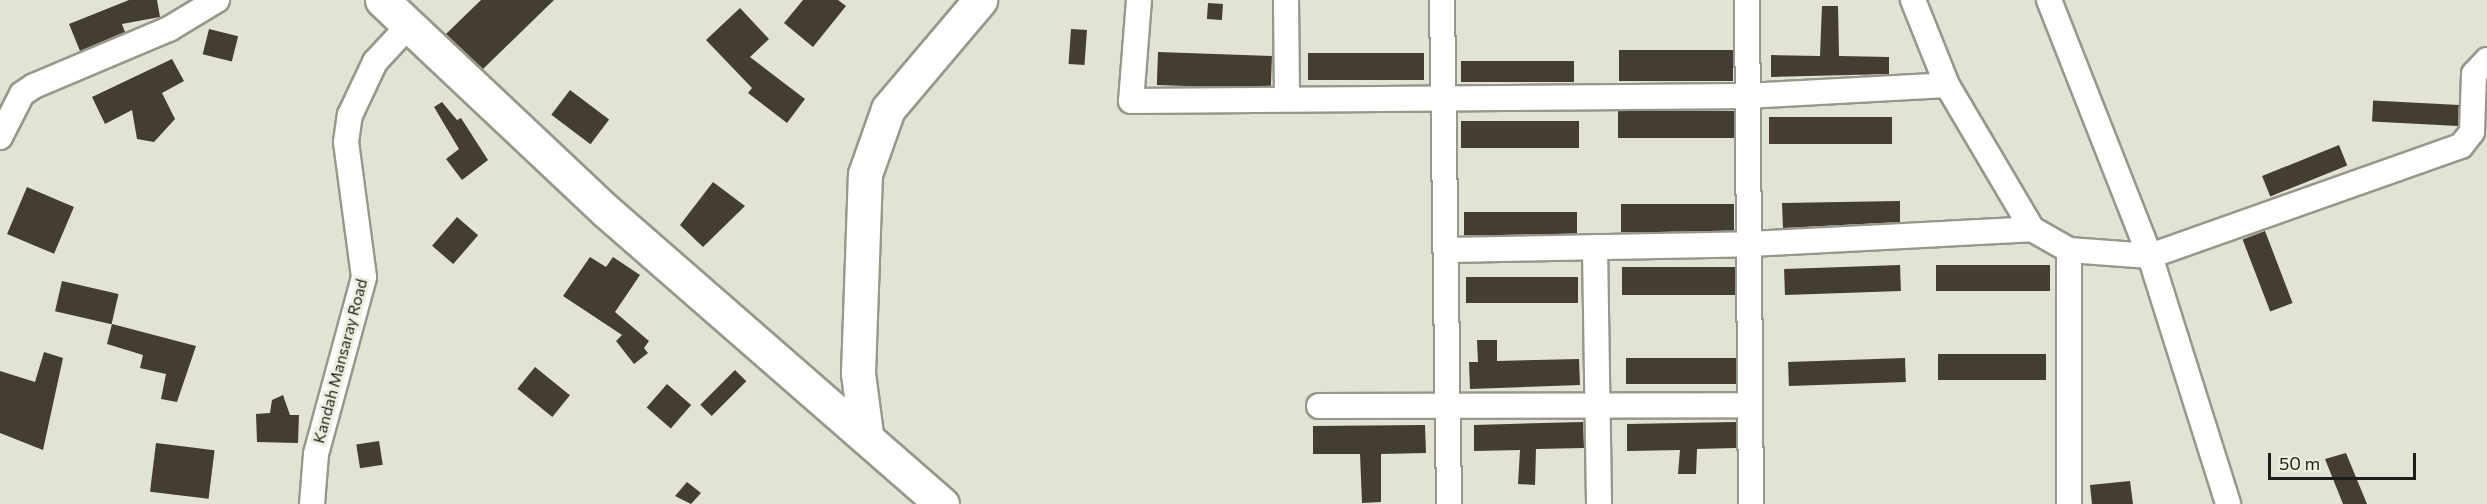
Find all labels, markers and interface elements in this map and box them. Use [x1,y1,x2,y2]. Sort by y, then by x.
street label: Kandah Mansaray Road [309,277,371,445]
scale bar [2271,441,2420,479]
text: 50 m [2279,452,2320,474]

